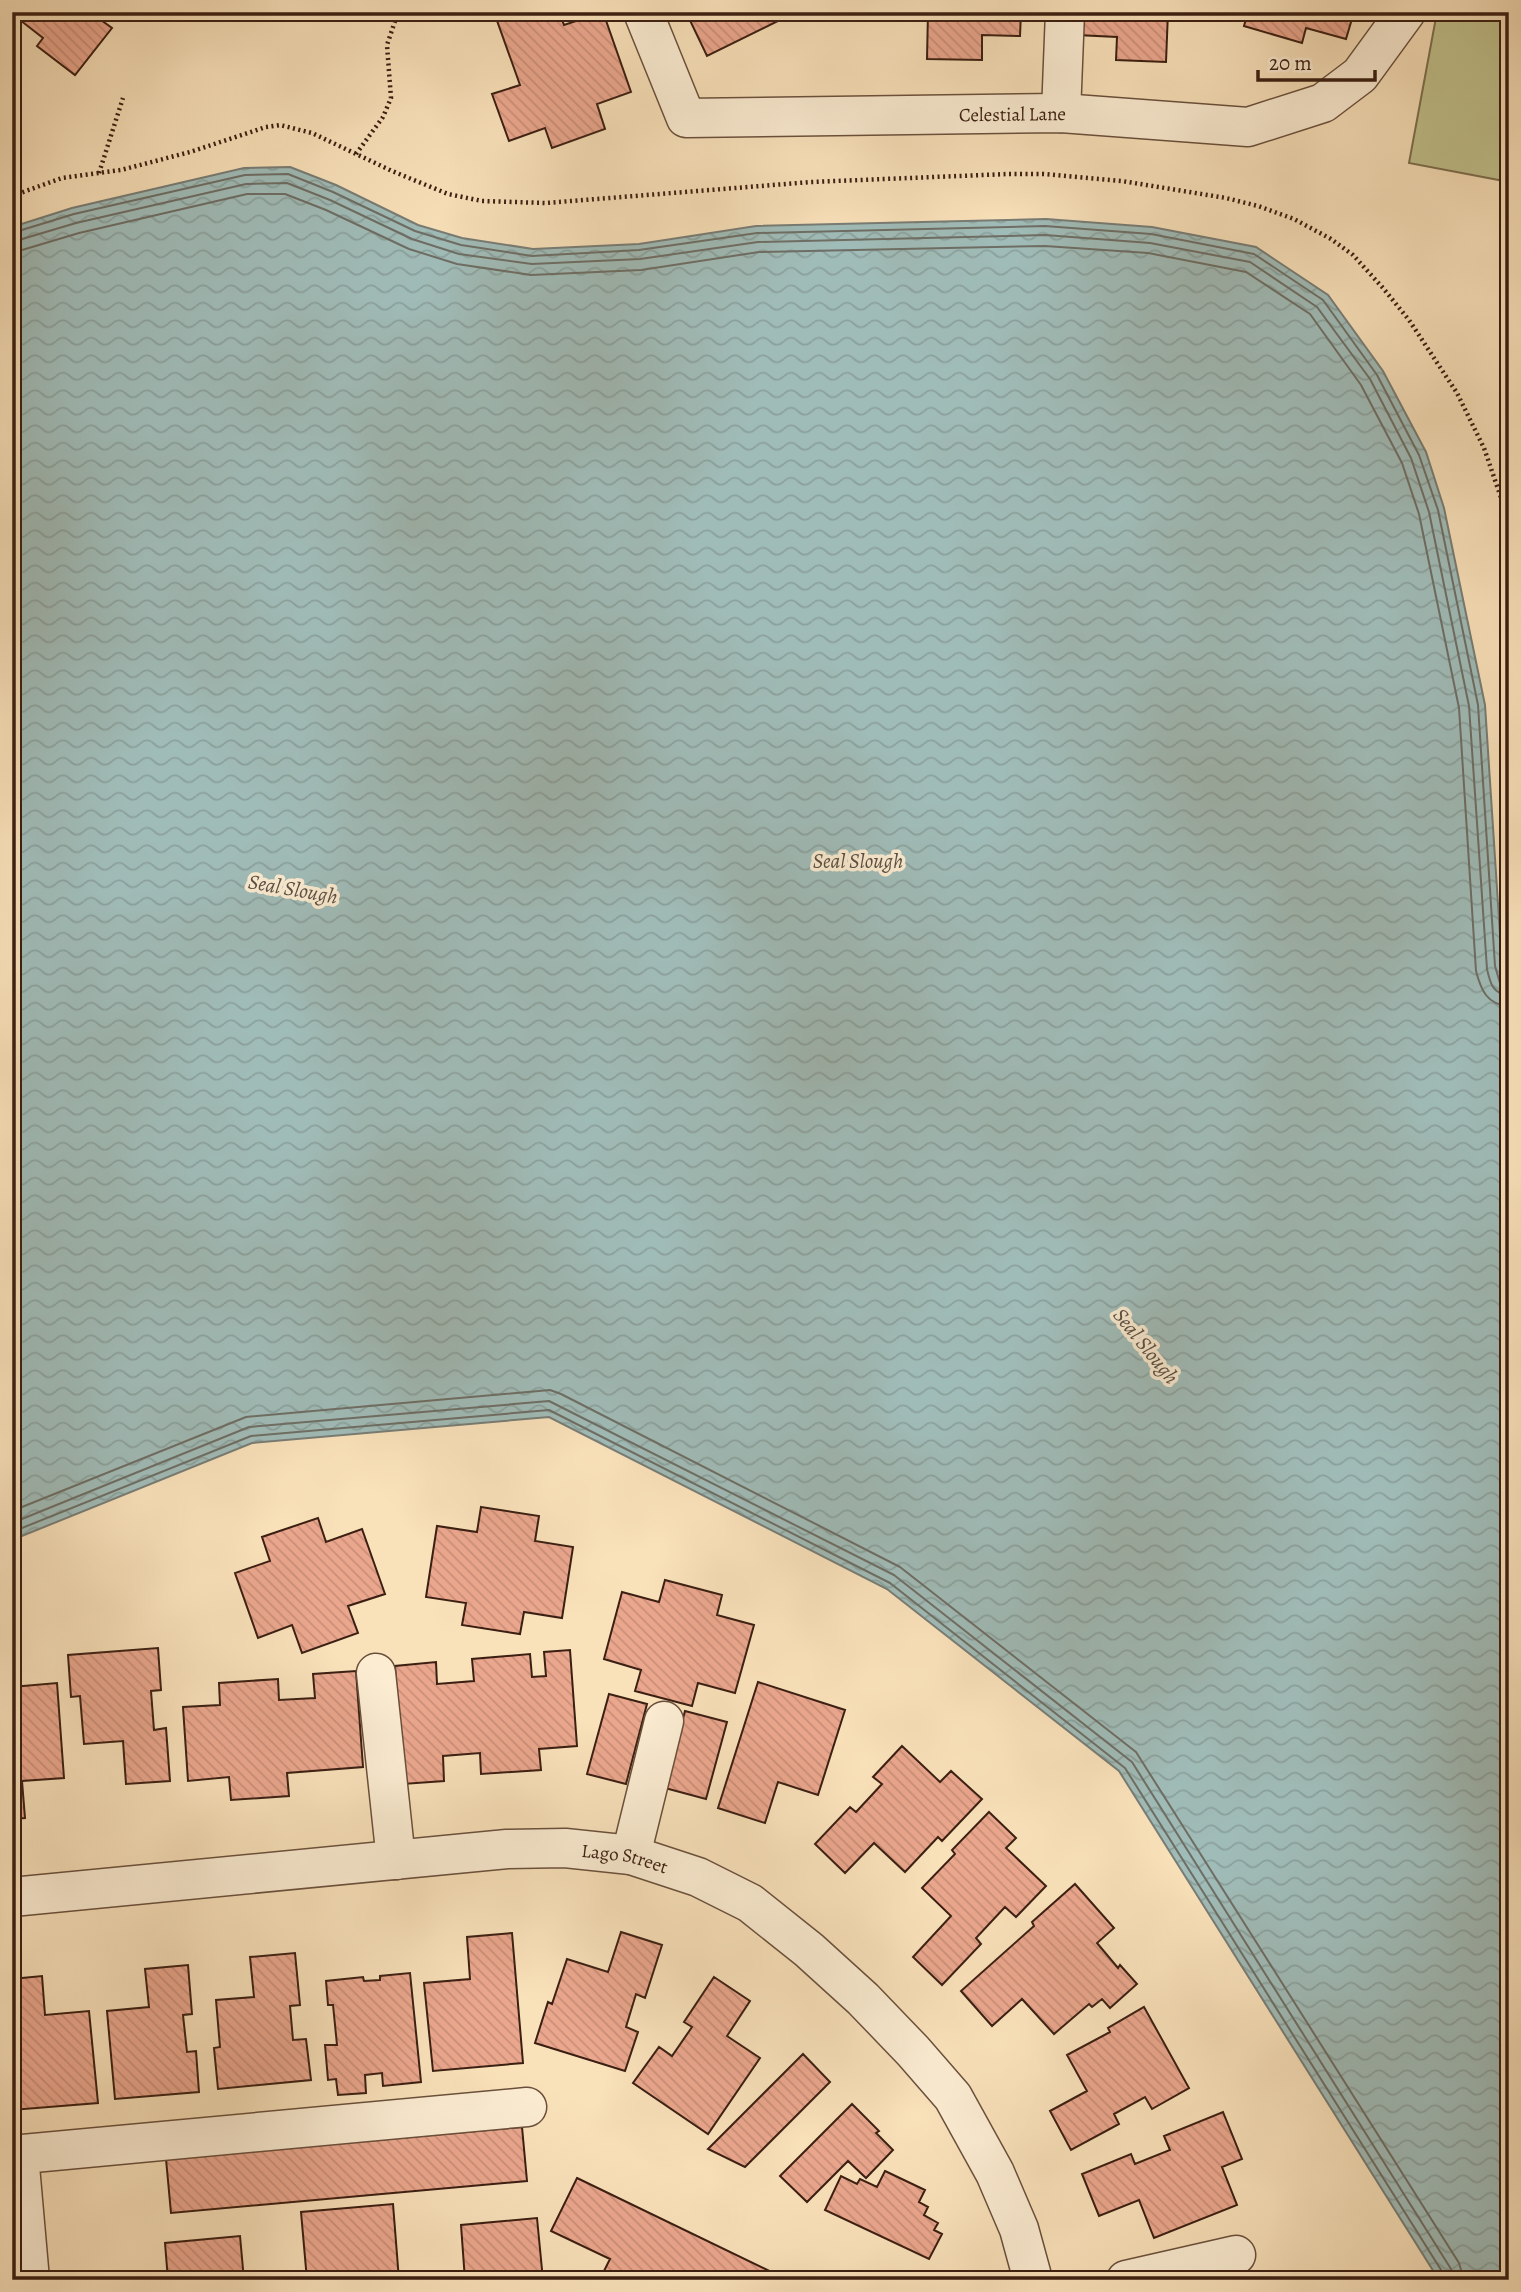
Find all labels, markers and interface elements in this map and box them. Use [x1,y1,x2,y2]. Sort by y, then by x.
scale bar [1258,38,1376,82]
text: 20 m [1269,49,1312,77]
street label: Celestial Lane [959,101,1067,128]
water label: Seal Slough [813,847,903,875]
water label: Seal Slough [246,867,340,911]
water label: Seal Slough [1107,1302,1185,1390]
street label: Lago Street [580,1838,671,1880]

